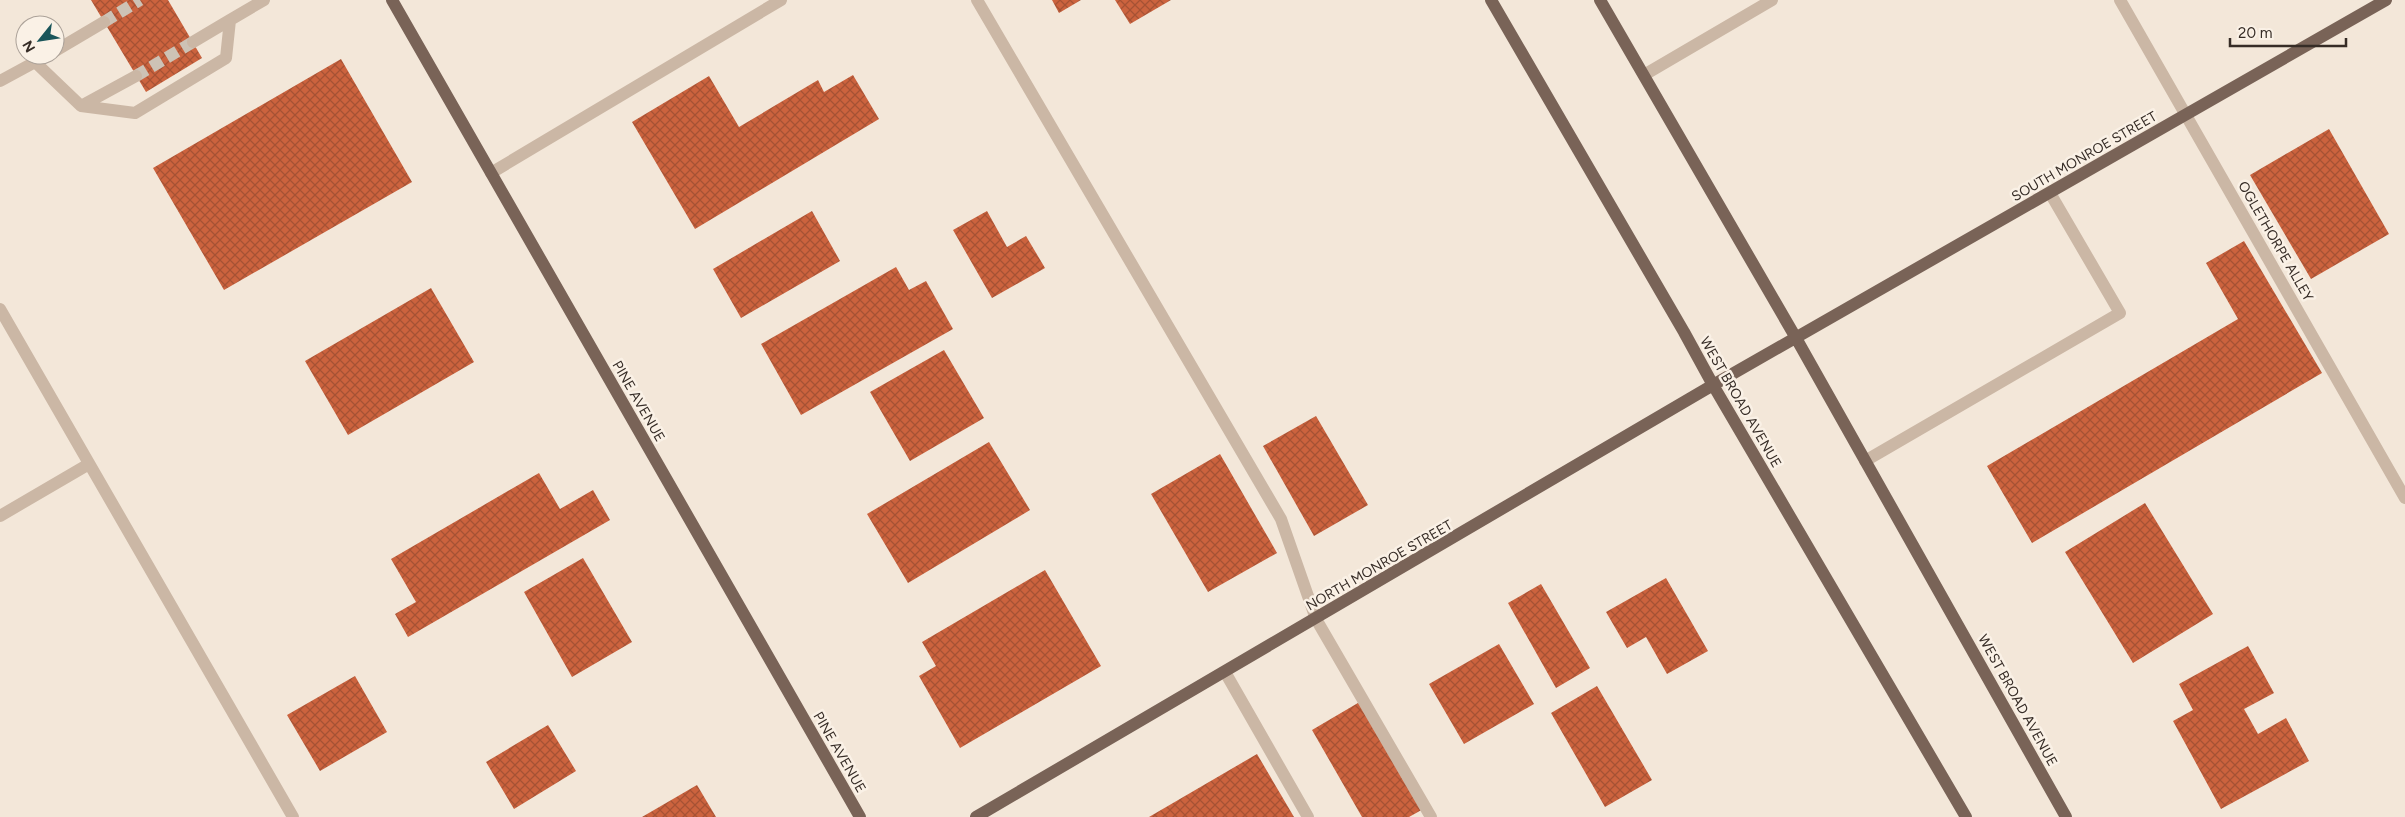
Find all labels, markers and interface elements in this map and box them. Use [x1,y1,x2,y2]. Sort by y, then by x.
north arrow [15,15,65,65]
scale bar [2230,15,2346,47]
text: 20 m [2238,24,2272,42]
text: N [19,37,39,55]
street label: SOUTH MONROE STREET [2008,108,2160,205]
street label: OGLETHORPE ALLEY [2234,178,2317,305]
street label: WEST BROAD AVENUE [1696,334,1785,471]
street label: PINE AVENUE [609,358,669,445]
street label: NORTH MONROE STREET [1303,516,1456,614]
street label: WEST BROAD AVENUE [1974,631,2061,769]
street label: PINE AVENUE [810,709,870,796]

